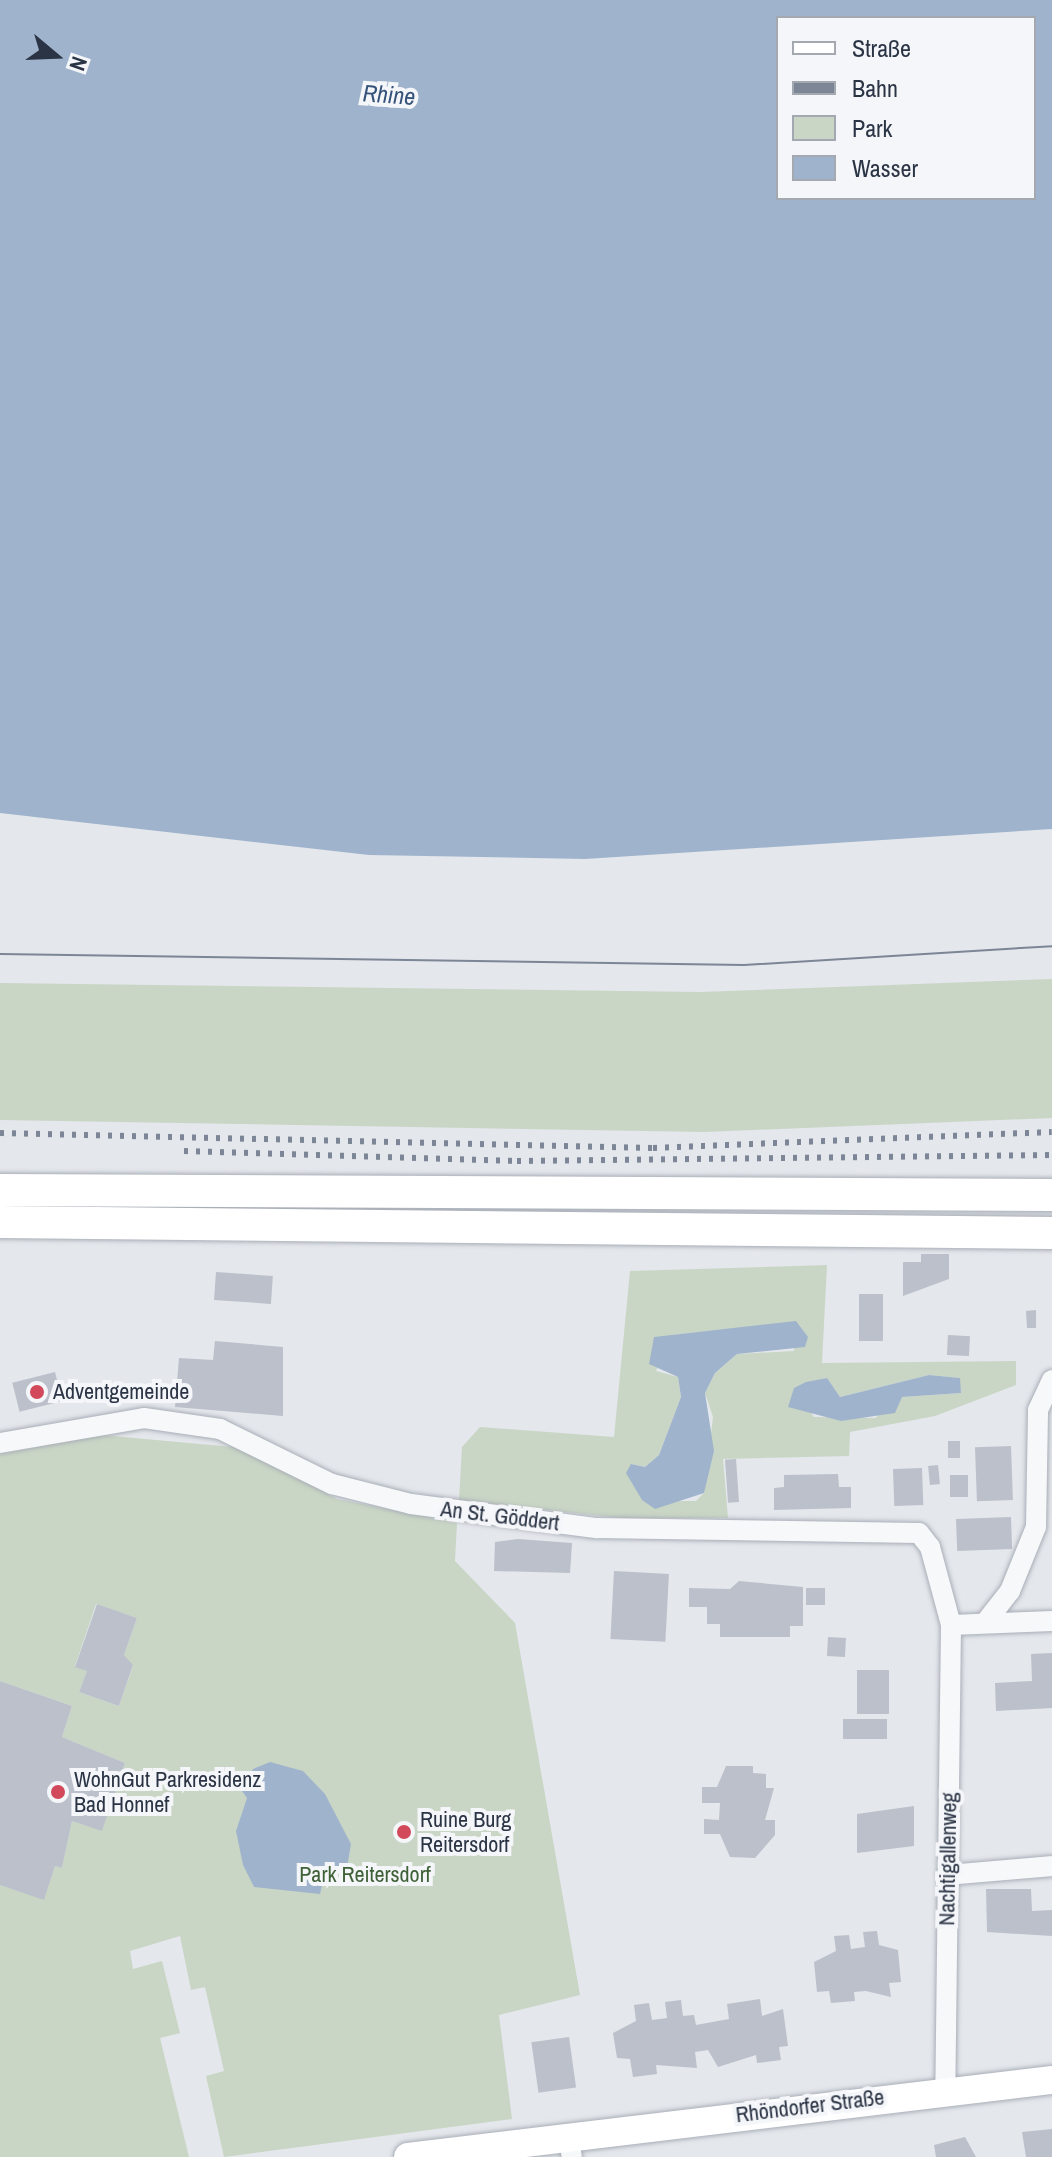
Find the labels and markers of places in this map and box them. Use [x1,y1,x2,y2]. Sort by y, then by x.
place label: Adventgemeinde [53,1379,189,1405]
marker: Adventgemeinde [28,1383,46,1401]
place label: WohnGut Parkresidenz Bad Honnef [74,1766,261,1818]
marker: WohnGut Parkresidenz Bad Honnef [49,1783,67,1801]
place label: Ruine Burg Reitersdorf [420,1806,511,1858]
marker: Ruine Burg Reitersdorf [395,1823,413,1841]

